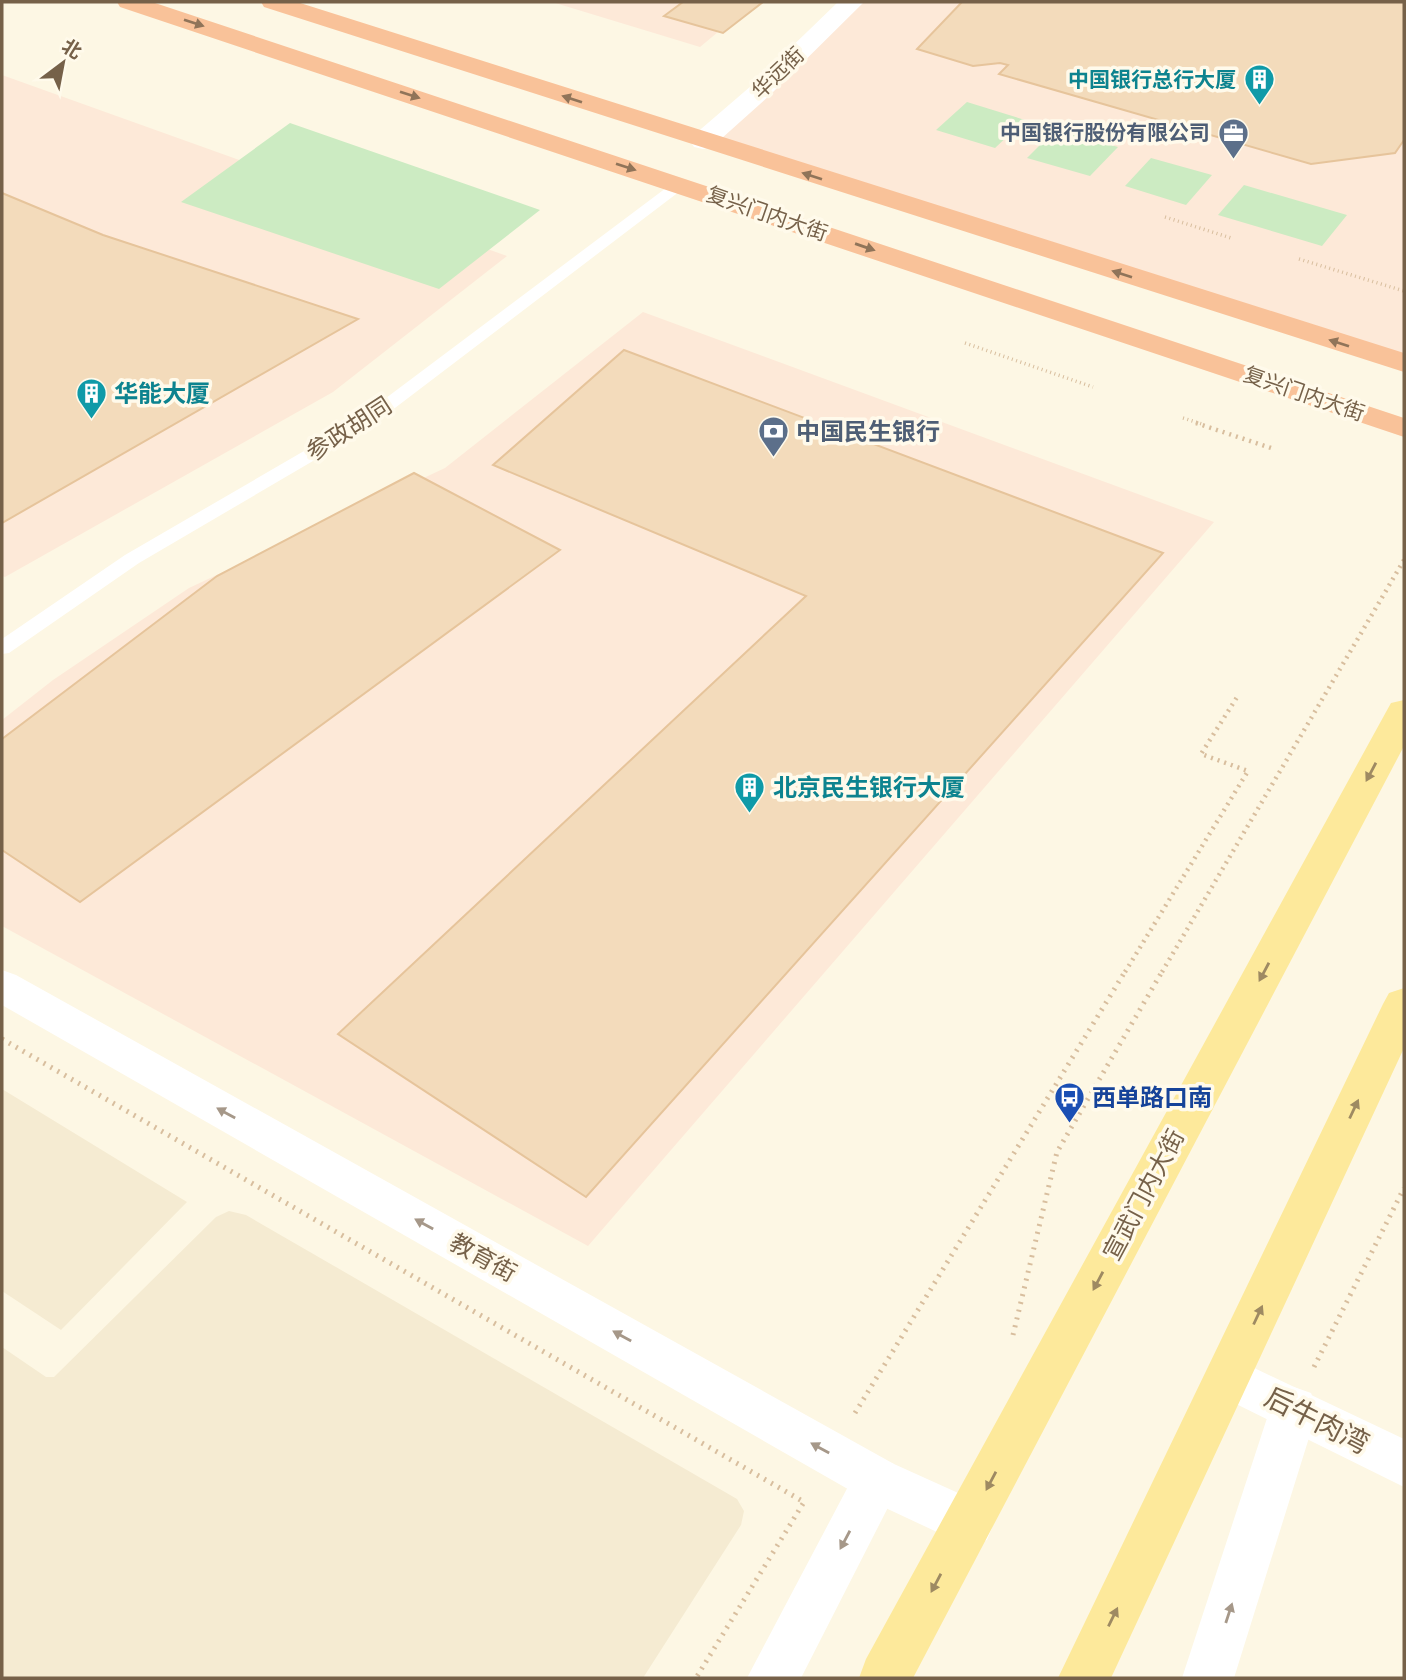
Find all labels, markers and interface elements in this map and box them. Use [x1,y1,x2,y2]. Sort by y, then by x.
one-way arrow [183,18,204,29]
north arrow [28,28,98,98]
text: 北 [57,33,87,65]
street label: 华远街 [745,40,811,106]
building icon: 中国银行总行大厦 [1242,63,1276,107]
place label: 中国银行总行大厦 [1068,65,1236,95]
one-way arrow [399,90,420,101]
one-way arrow [561,93,582,104]
office icon: 中国银行股份有限公司 [1216,116,1250,160]
place label: 中国银行股份有限公司 [1000,118,1210,148]
one-way arrow [615,162,636,173]
one-way arrow [801,170,822,181]
street label: 复兴门内大街 [703,179,831,249]
one-way arrow [854,242,875,253]
one-way arrow [1112,268,1133,279]
one-way arrow [1328,337,1349,347]
street label: 复兴门内大街 [1240,359,1368,429]
place label: 华能大厦 [114,376,210,411]
building icon: 华能大厦 [74,377,108,421]
street label: 参政胡同 [299,388,399,469]
place label: 中国民生银行 [796,414,940,449]
bank icon: 中国民生银行 [756,415,790,459]
one-way arrow [1365,762,1377,781]
place label: 北京民生银行大厦 [773,770,965,805]
building icon: 北京民生银行大厦 [733,771,767,815]
one-way arrow [1258,962,1269,982]
place label: 西单路口南 [1092,1080,1212,1115]
bus stop icon: 西单路口南 [1052,1081,1086,1125]
one-way arrow [1349,1099,1360,1119]
one-way arrow [216,1107,236,1119]
street label: 宣武门内大街 [1094,1123,1193,1267]
one-way arrow [414,1218,434,1230]
street label: 教育街 [443,1225,523,1290]
one-way arrow [1092,1271,1104,1290]
one-way arrow [1252,1305,1264,1325]
one-way arrow [612,1330,632,1342]
street label: 后牛肉湾 [1258,1377,1376,1464]
one-way arrow [811,1442,830,1454]
one-way arrow [985,1471,997,1491]
one-way arrow [839,1530,851,1550]
one-way arrow [930,1573,942,1593]
one-way arrow [1224,1603,1235,1624]
one-way arrow [1108,1607,1119,1627]

